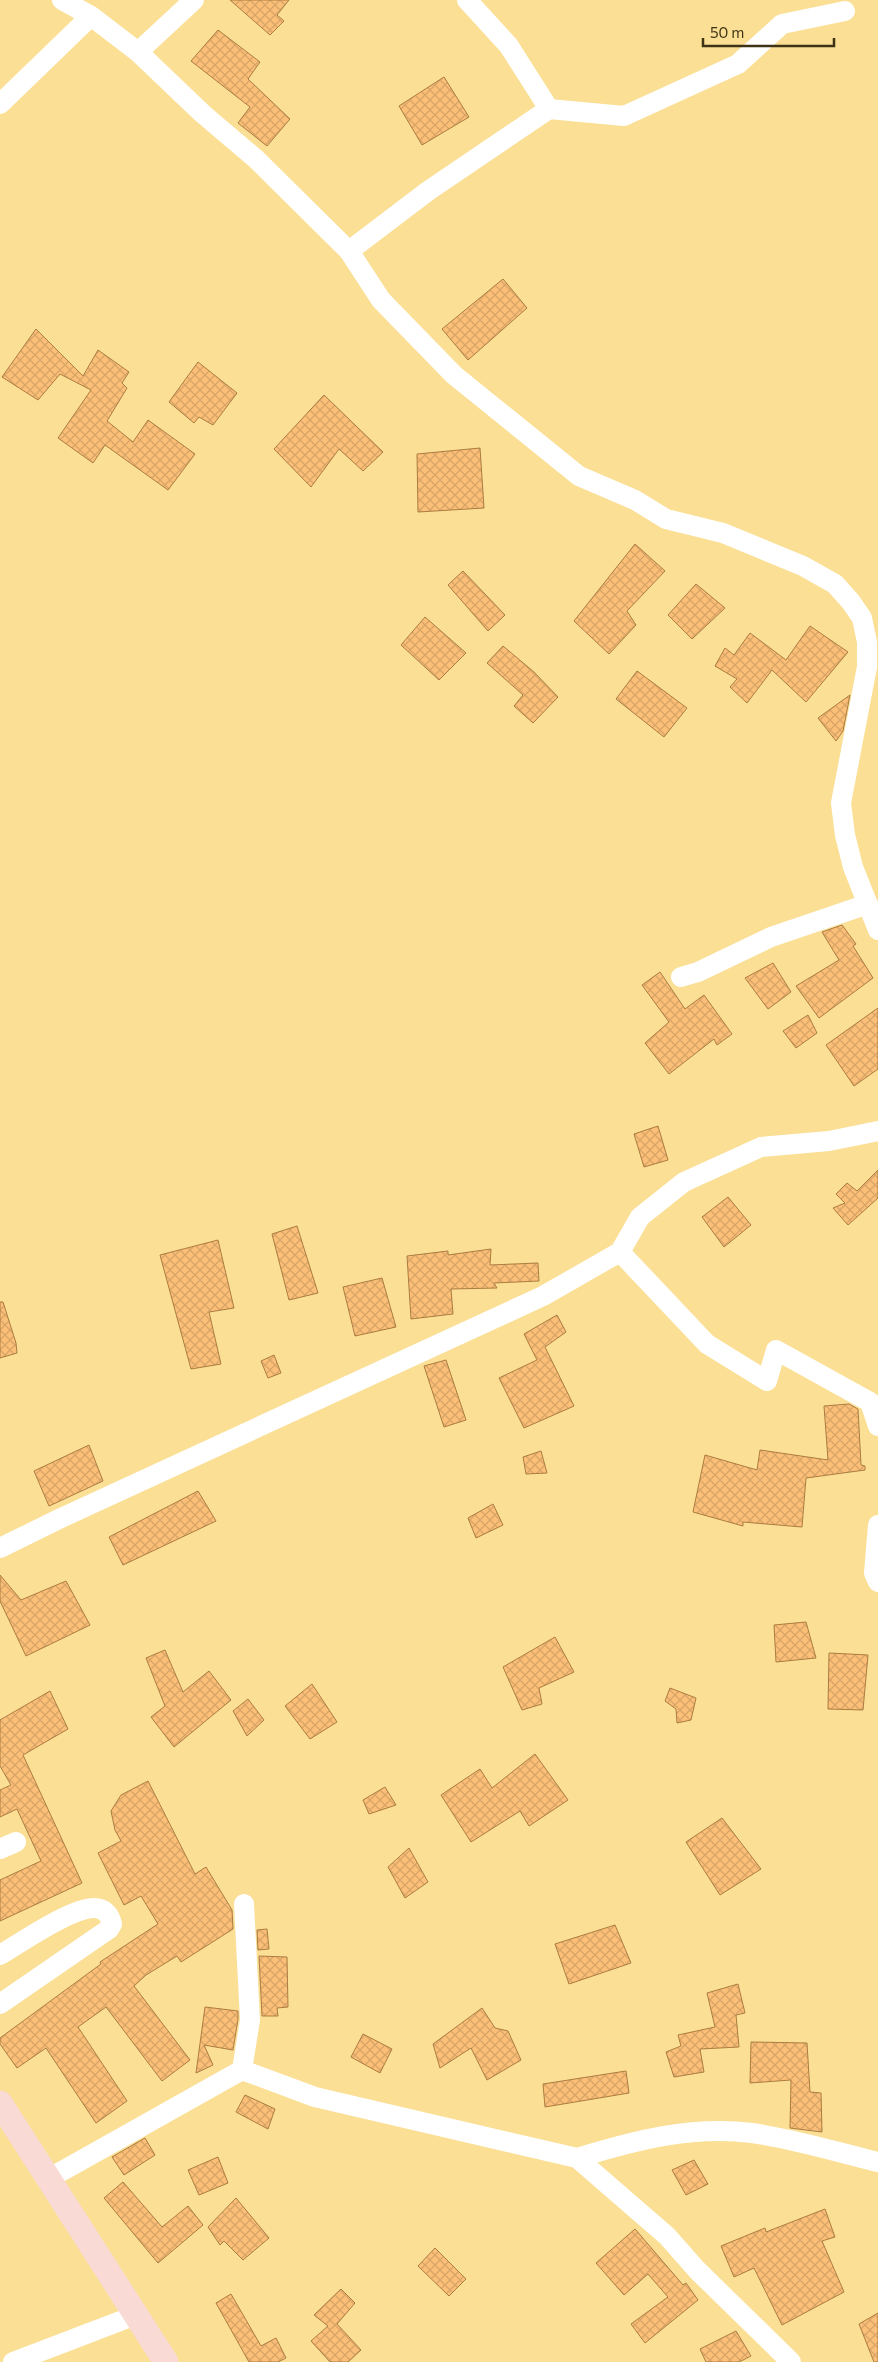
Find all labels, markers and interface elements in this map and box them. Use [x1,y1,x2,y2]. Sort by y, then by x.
scale bar [703,15,834,47]
text: 50 m [710,23,744,41]

